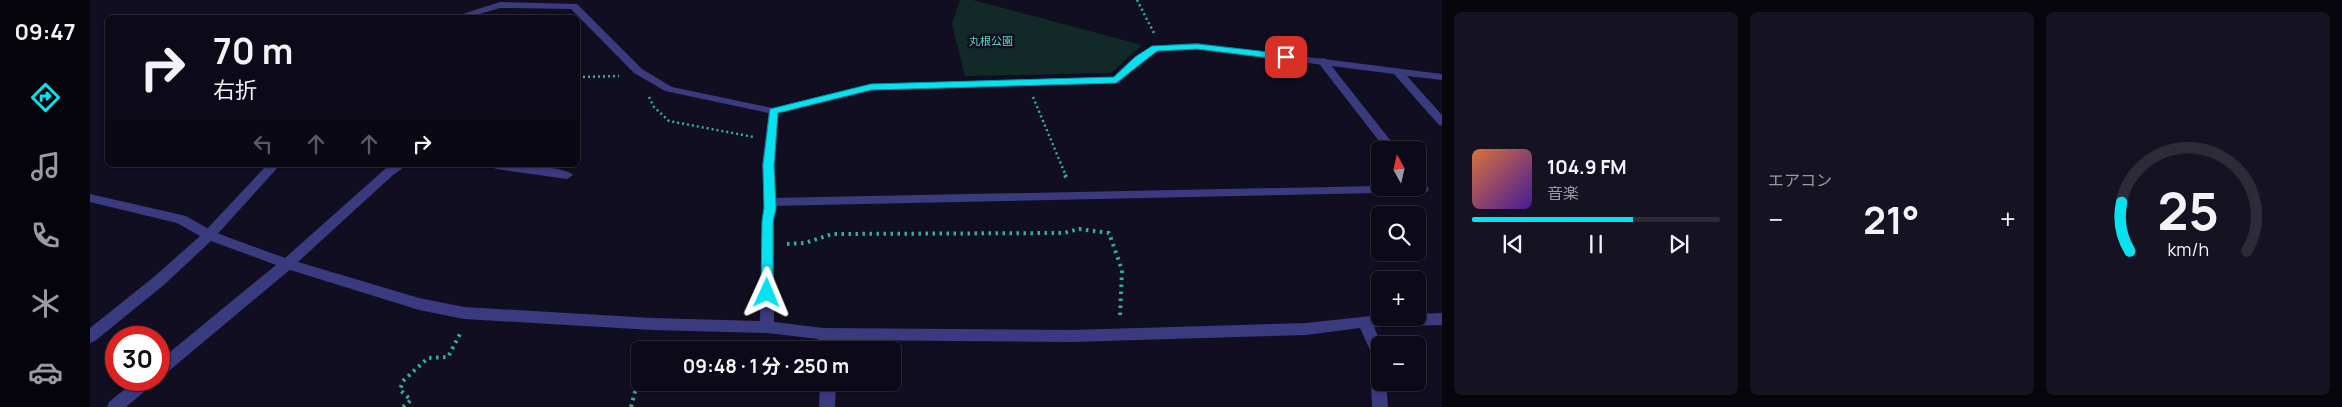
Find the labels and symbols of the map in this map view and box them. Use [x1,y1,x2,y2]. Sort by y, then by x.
park label: 丸根公園 [969,33,1013,48]
pin [1265,36,1307,78]
north arrow [1371,141,1426,196]
position arrow [740,266,792,318]
speed limit sign: 30 [105,326,170,391]

